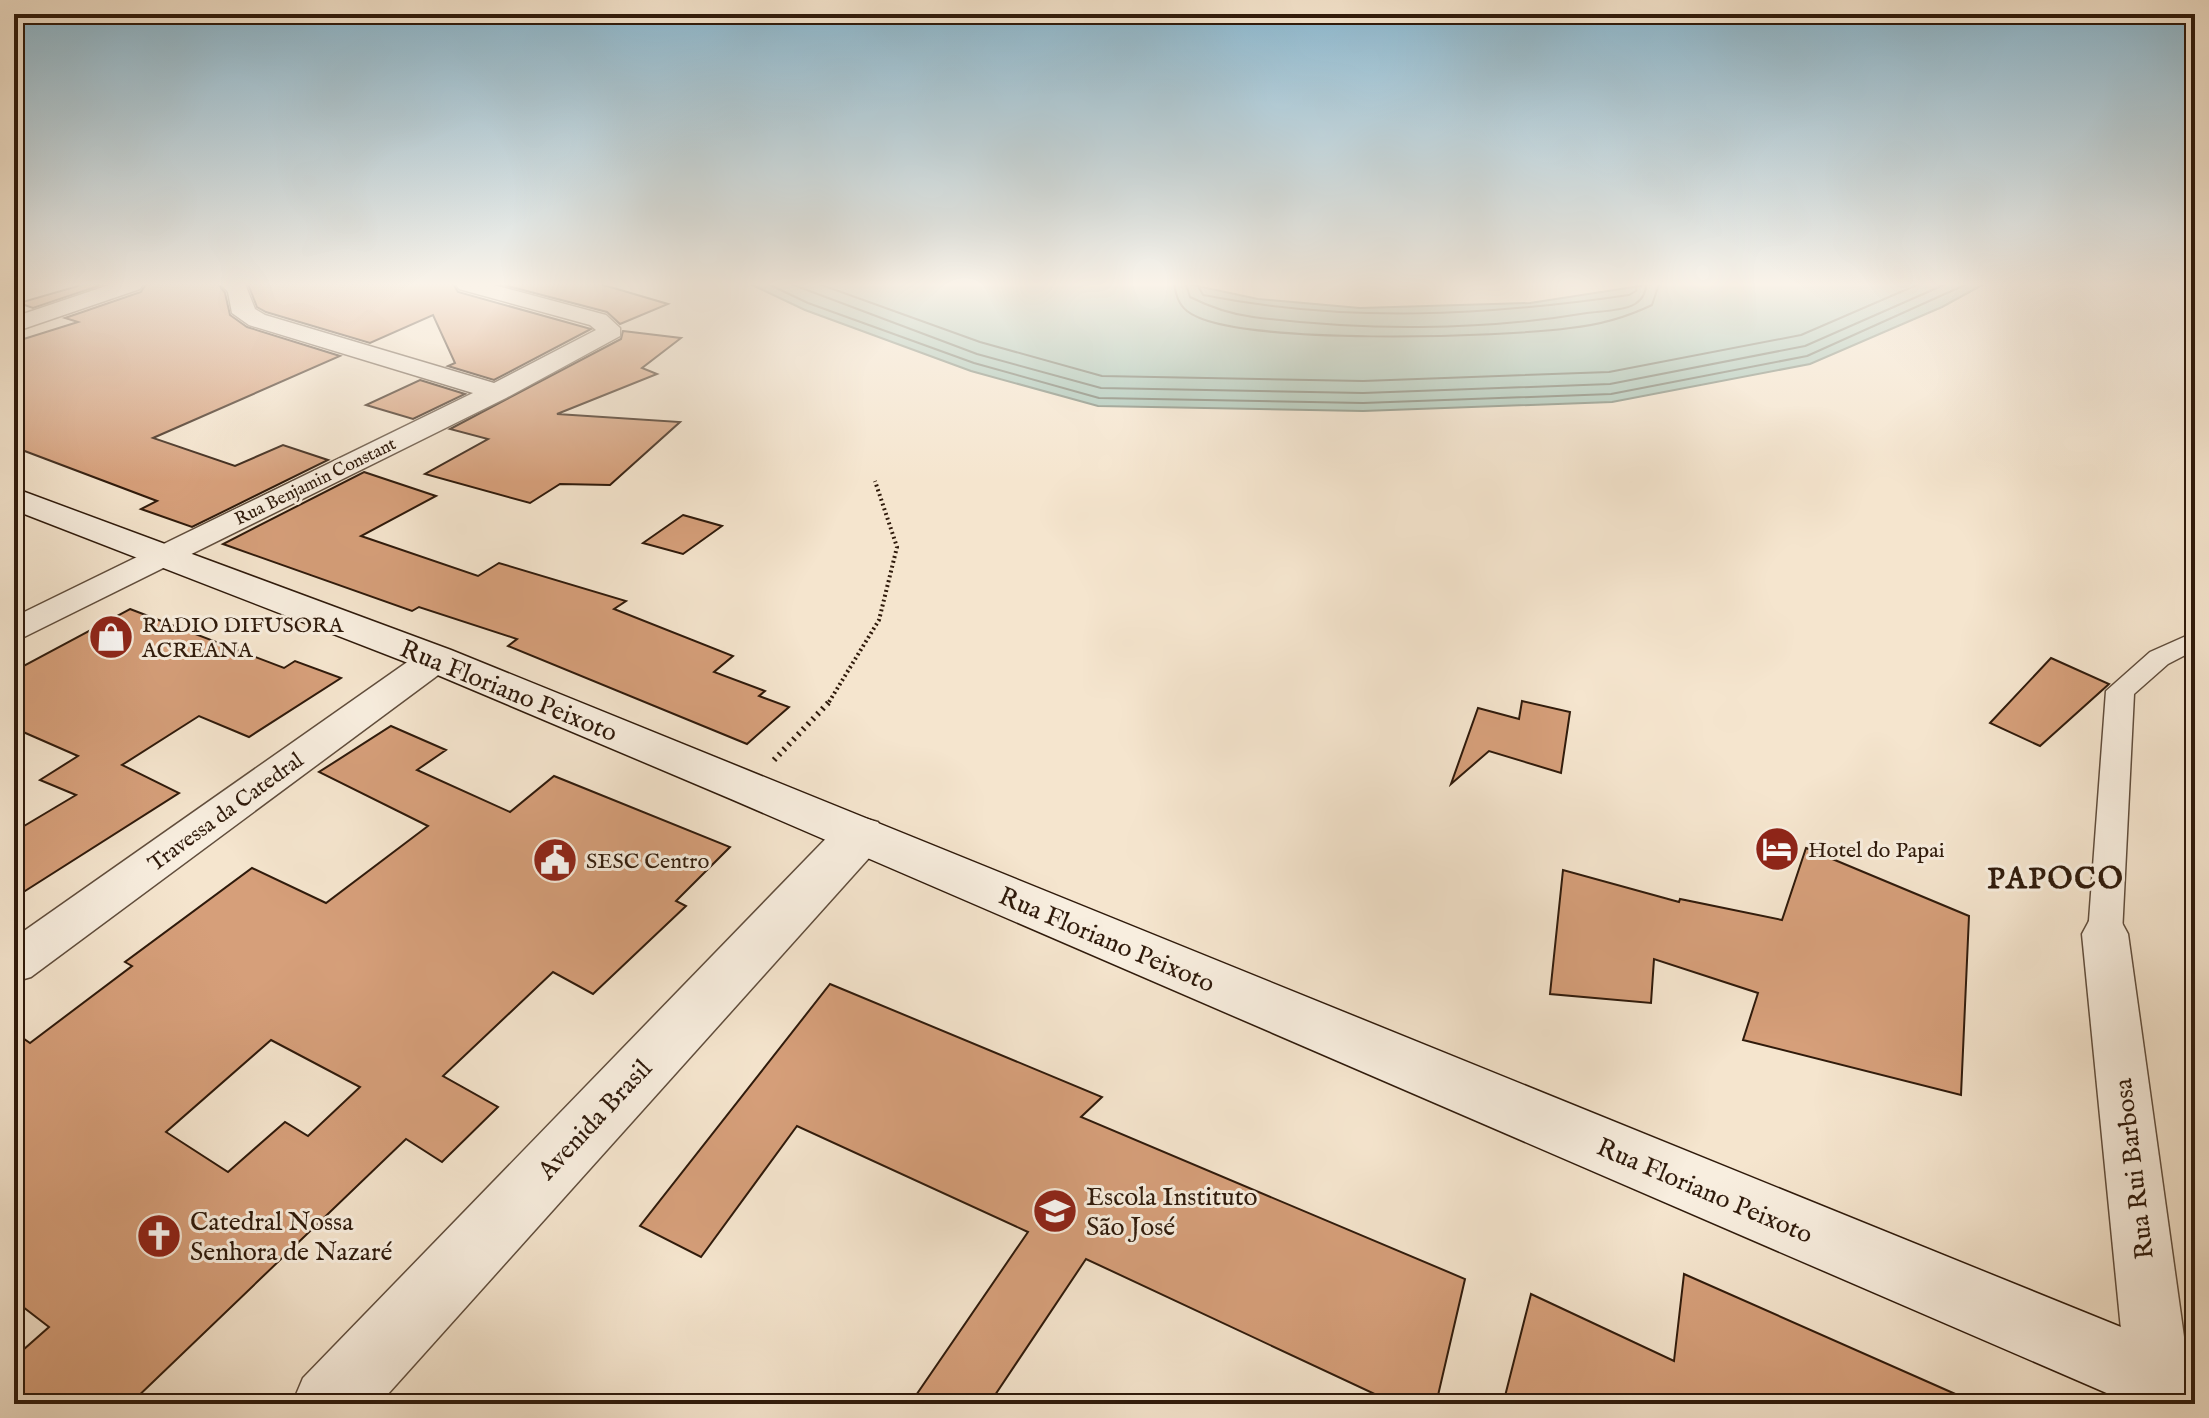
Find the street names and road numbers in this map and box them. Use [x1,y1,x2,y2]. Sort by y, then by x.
street label: Rua Benjamin Constant [231,433,400,531]
street label: Rua Floriano Peixoto [395,633,622,750]
street label: Travessa da Catedral [143,747,309,878]
street label: Rua Floriano Peixoto [993,880,1219,1001]
street label: Avenida Brasil [530,1052,660,1188]
street label: Rua Rui Barbosa [2107,1076,2162,1261]
street label: Rua Floriano Peixoto [1591,1131,1817,1252]

